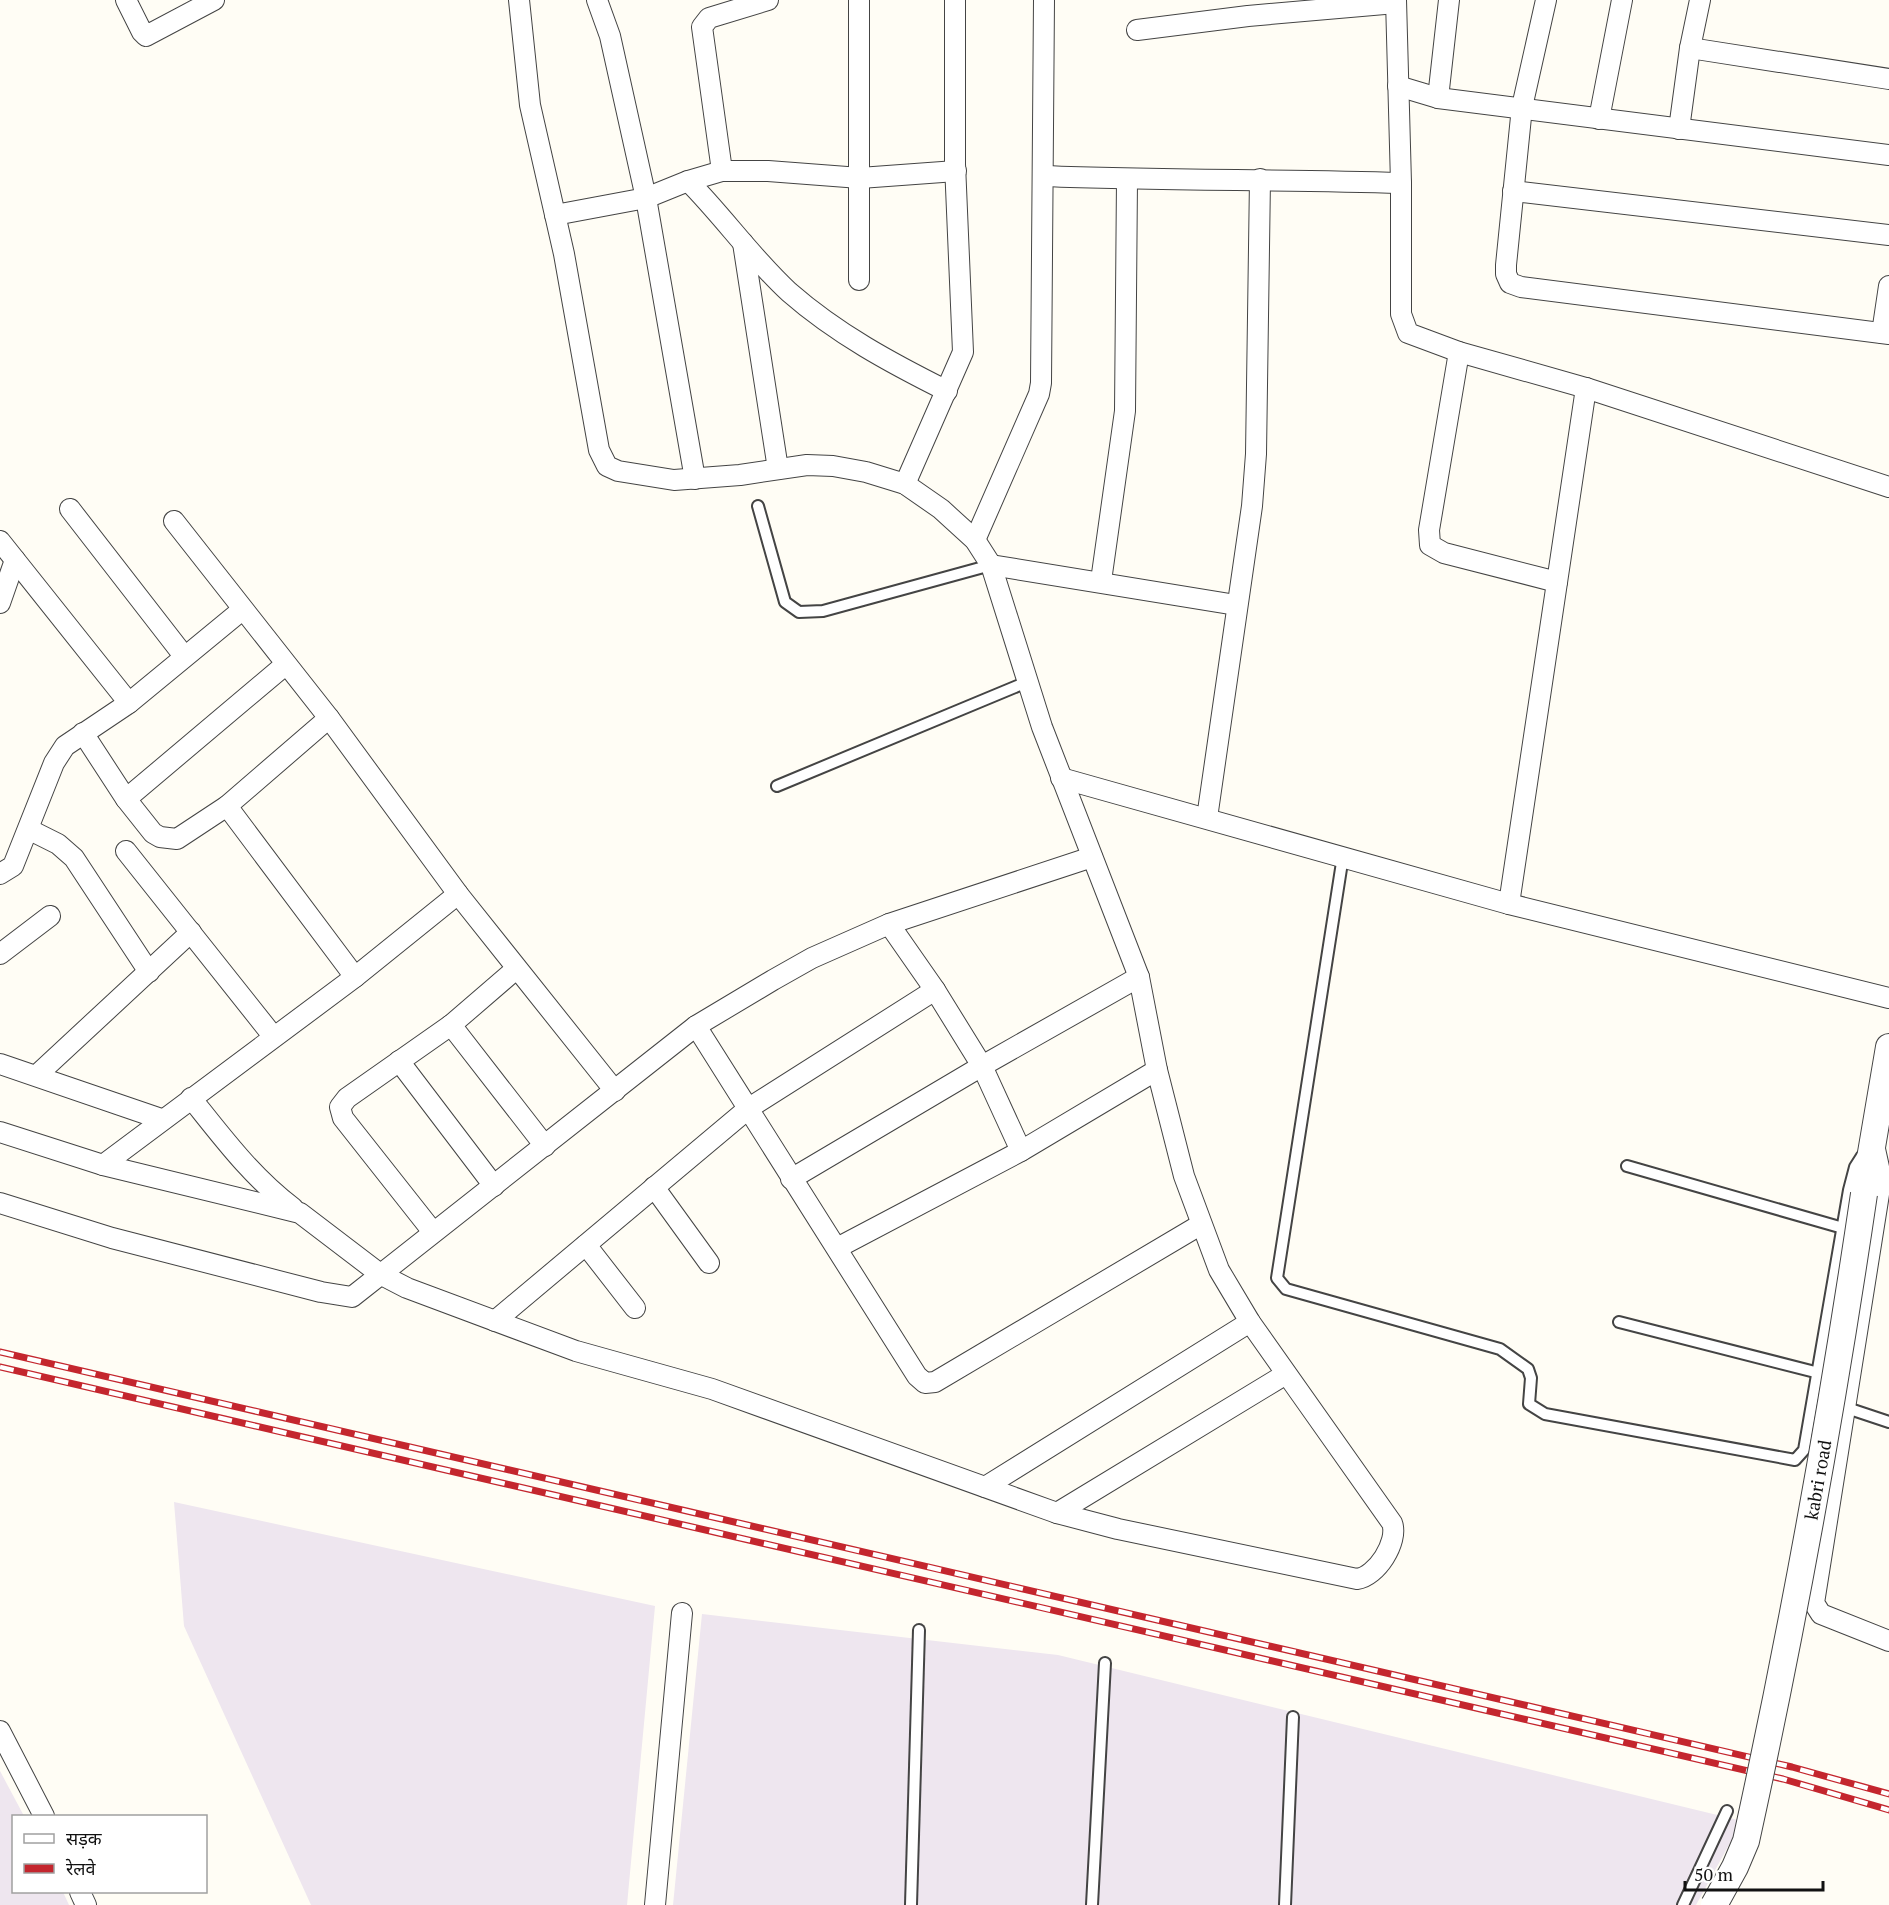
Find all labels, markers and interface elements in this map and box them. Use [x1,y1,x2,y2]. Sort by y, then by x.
street label: kabri road [1799,1438,1836,1522]
legend [12,1815,207,1893]
text: सड़क [66,1826,103,1850]
scale bar [1685,1854,1823,1892]
text: रेलवे [65,1856,97,1880]
text: 50 m [1694,1862,1734,1886]

